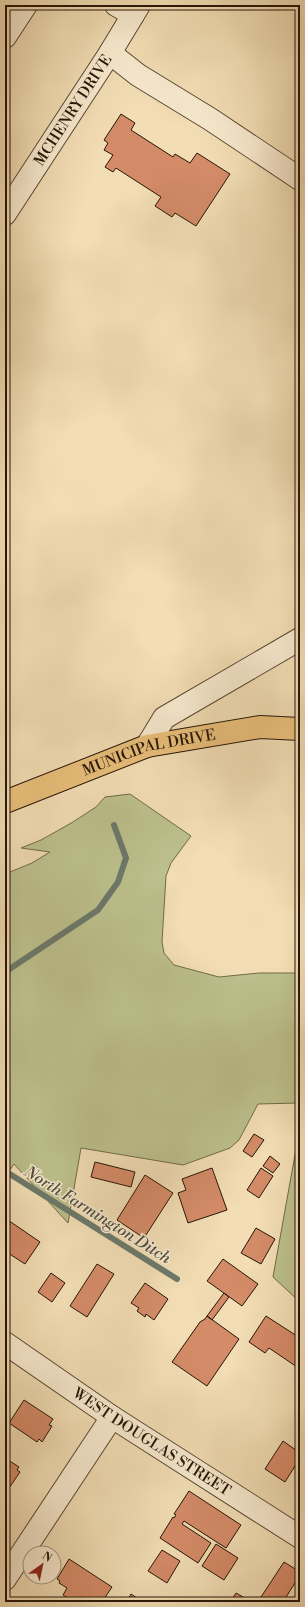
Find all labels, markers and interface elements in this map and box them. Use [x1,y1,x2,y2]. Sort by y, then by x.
street label: MCHENRY DRIVE [30,51,116,170]
street label: MUNICIPAL DRIVE [80,726,217,781]
water label: North Farmington Ditch [20,1161,175,1268]
street label: WEST DOUGLAS STREET [68,1383,235,1501]
north arrow [22,1545,62,1585]
text: N [39,1549,55,1566]

